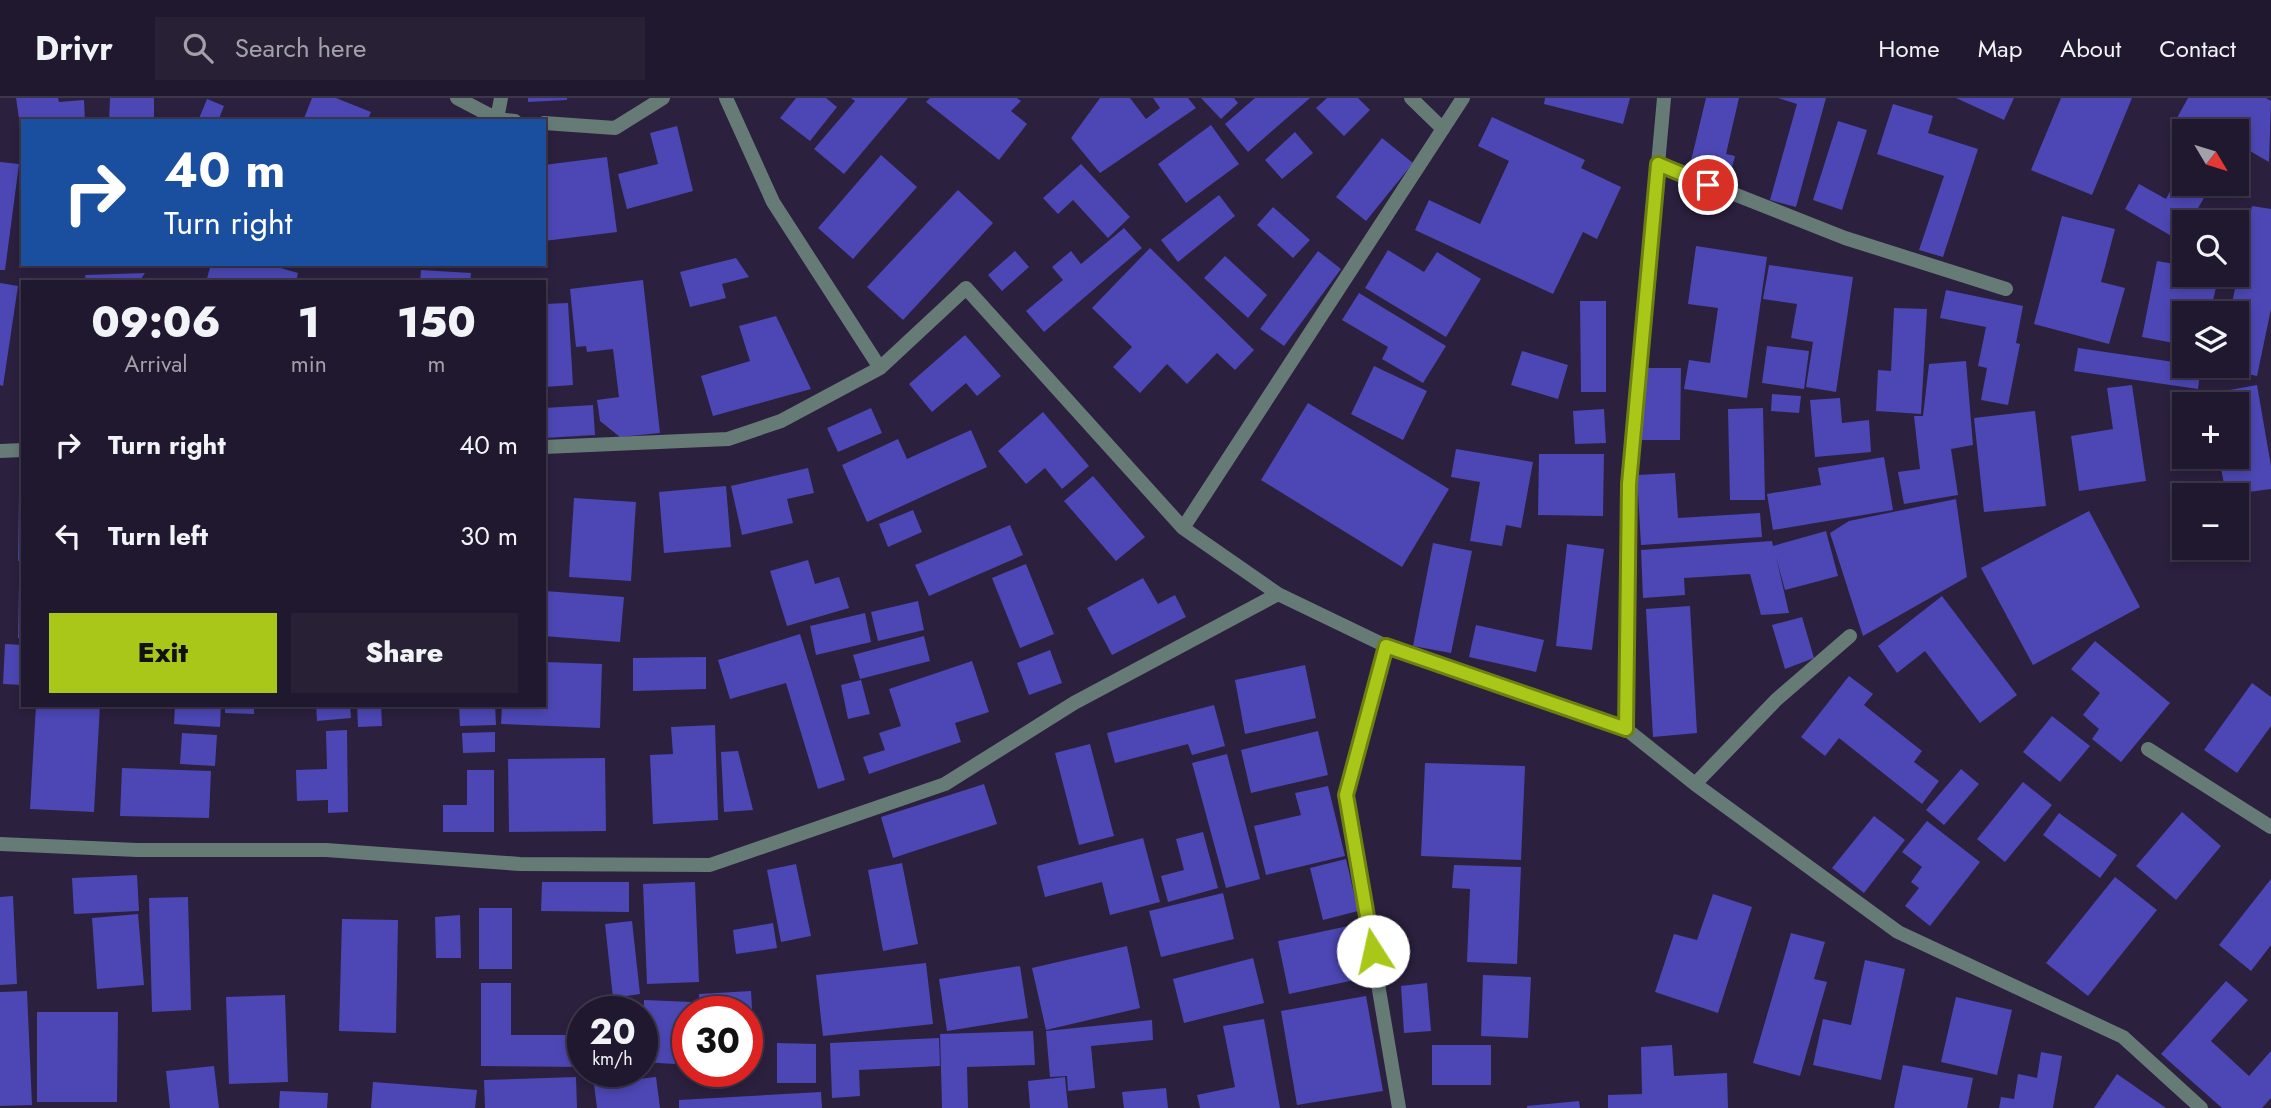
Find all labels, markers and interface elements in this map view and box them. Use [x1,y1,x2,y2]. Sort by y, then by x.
search box [155,17,645,80]
text: Drivr [35,25,113,72]
icon: search [179,29,217,67]
text: Search here [235,29,366,67]
text: Home [1878,31,1940,66]
text: Map [1978,31,2022,66]
text: About [2060,31,2121,66]
text: Contact [2159,31,2236,66]
north arrow [2172,119,2249,196]
map controls [2172,119,2249,560]
text: 40 m [164,135,286,205]
icon: right [49,147,140,238]
pin [1678,155,1738,215]
icon: arrive [1689,166,1727,204]
text: Turn right [164,200,293,246]
button: search [2172,210,2249,287]
text: 09:06 [91,292,221,353]
text: 1 [298,292,320,353]
text: 150 [397,292,476,353]
button: layers [2172,301,2249,378]
text: Arrival [124,347,188,381]
text: min [291,347,327,381]
text: m [427,347,445,381]
button: + [2172,392,2249,469]
icon: right [49,426,87,464]
text: Turn right [108,426,226,464]
text: 40 m [459,426,518,464]
button: − [2172,483,2249,560]
icon: left [49,517,87,555]
text: Turn left [108,517,208,555]
text: 30 m [460,517,518,555]
button: Exit [49,613,277,693]
button: Share [291,613,518,693]
position arrow [1336,914,1410,988]
speed limit sign: 30 [672,996,763,1087]
text: 20 [589,1007,636,1057]
text: km/h [592,1046,633,1072]

